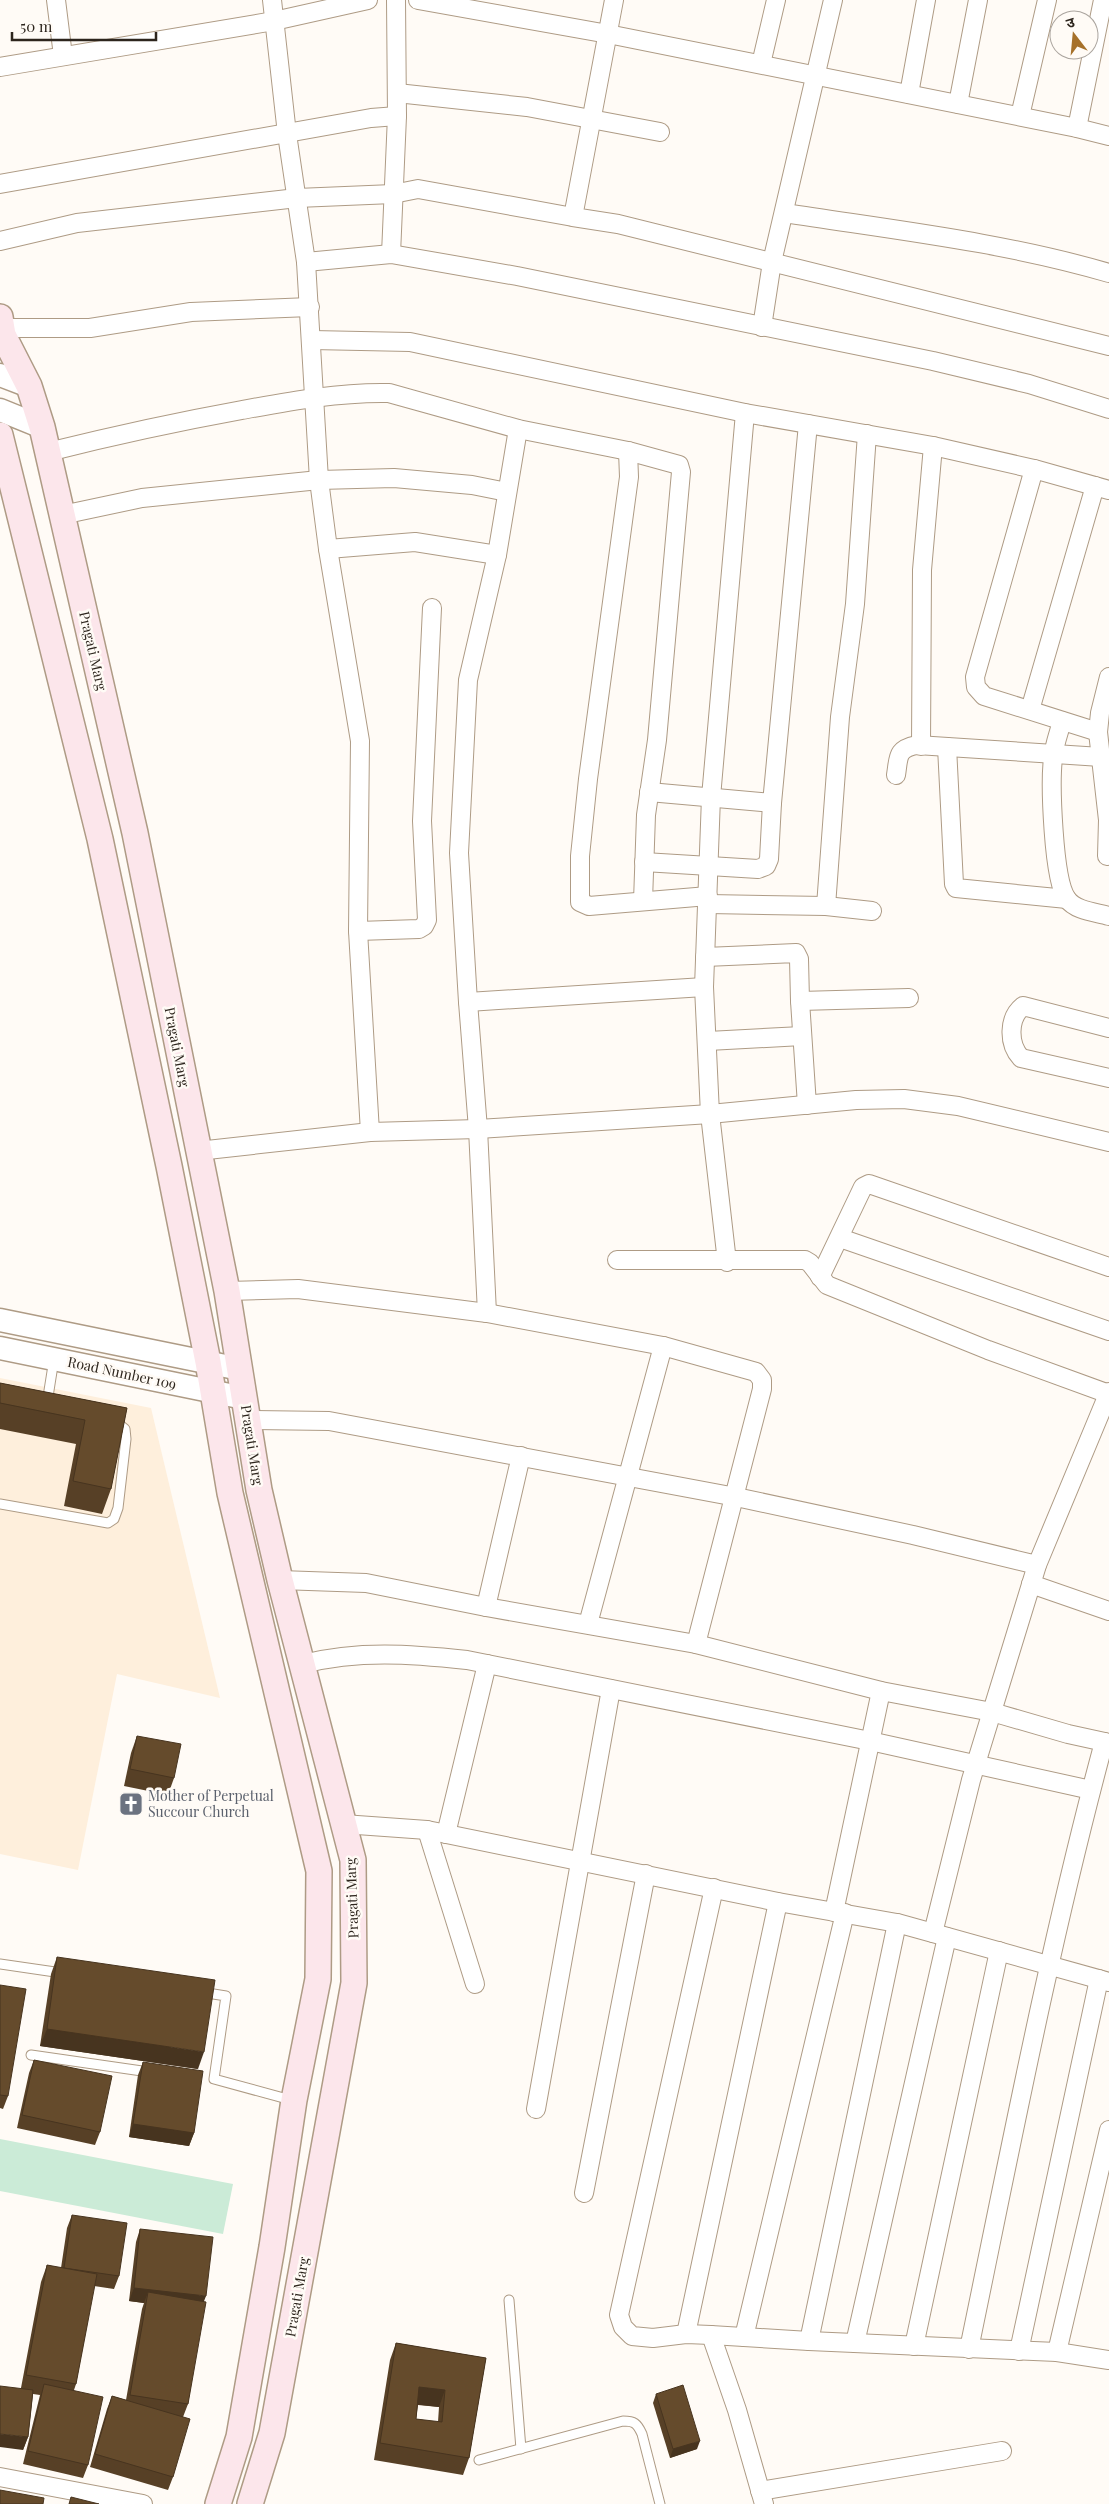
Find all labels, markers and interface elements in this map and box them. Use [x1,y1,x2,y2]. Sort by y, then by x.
scale bar [12,10,156,42]
north arrow [1049,10,1099,60]
text: उ [1064,12,1078,32]
text: 50 m [20,16,53,36]
street label: Pragati Marg [75,609,112,693]
street label: Pragati Marg [160,1005,195,1089]
street label: Road Number 109 [66,1352,178,1393]
street label: Pragati Marg [237,1403,268,1487]
place label: Mother of Perpetual Succour Church [148,1786,274,1821]
church icon: Mother of Perpetual Succour Church [118,1791,144,1817]
street label: Pragati Marg [341,1857,362,1939]
street label: Pragati Marg [280,2255,313,2338]

